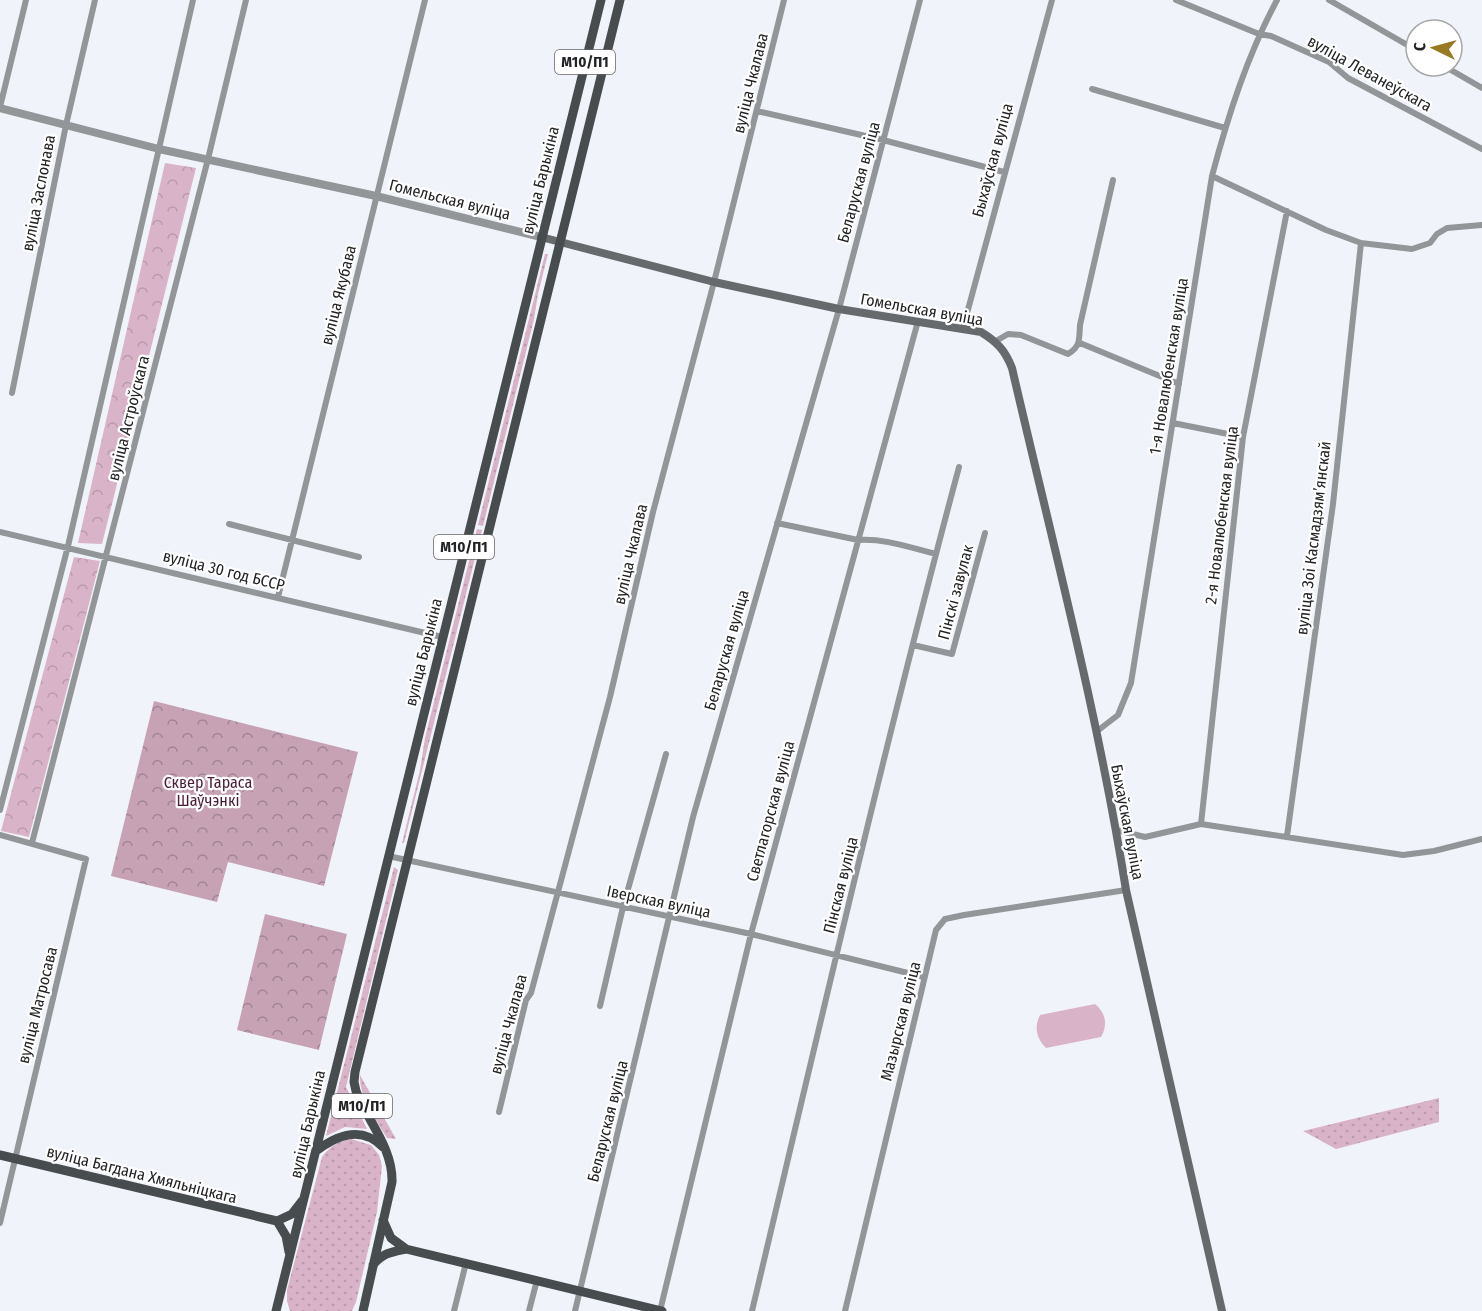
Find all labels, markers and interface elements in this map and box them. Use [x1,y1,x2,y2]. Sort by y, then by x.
north arrow [1404,18,1464,78]
street label: вуліца Чкалава [729,31,772,135]
street label: вуліца Леванеўскага [1304,31,1435,116]
text: С [1410,41,1429,52]
road number: М10/П1 [555,50,615,74]
street label: Быхаўская вуліца [968,101,1017,219]
street label: Беларуская вуліца [833,119,884,245]
street label: вуліца Барыкіна [518,124,563,236]
street label: вуліца Заслонава [18,133,59,253]
street label: Гомельская вуліца [387,175,513,224]
street label: вуліца Якубава [317,243,360,347]
street label: 1-я Новалюбенская вуліца [1145,276,1192,456]
street label: Гомельская вуліца [859,289,985,330]
street label: вуліца Астроўскага [104,353,153,483]
street label: 2-я Новалюбенская вуліца [1201,425,1242,605]
street label: вуліца Зоі Касмадзямʼянскай [1292,440,1335,636]
street label: вуліца Чкалава [610,502,651,606]
road number: М10/П1 [434,535,494,559]
street label: Пінскі завулак [934,542,977,642]
street label: вуліца 30 год БССР [161,546,287,595]
street label: Беларуская вуліца [700,587,753,713]
street label: вуліца Барыкіна [401,596,446,708]
street label: Светлагорская вуліца [743,739,798,884]
street label: Быхаўская вуліца [1107,763,1148,882]
park label: Сквер Тараса Шаўчэнкі [164,773,253,810]
street label: Пінская вуліца [819,835,862,936]
street label: Іверская вуліца [605,881,713,922]
street label: вуліца Матросава [14,945,61,1065]
street label: Мазырская вуліца [876,959,925,1083]
street label: вуліца Чкалава [486,972,531,1076]
street label: Беларуская вуліца [583,1058,632,1184]
street label: вуліца Барыкіна [286,1068,329,1180]
road number: М10/П1 [332,1094,392,1118]
street label: вуліца Багдана Хмяльніцкага [45,1142,239,1207]

